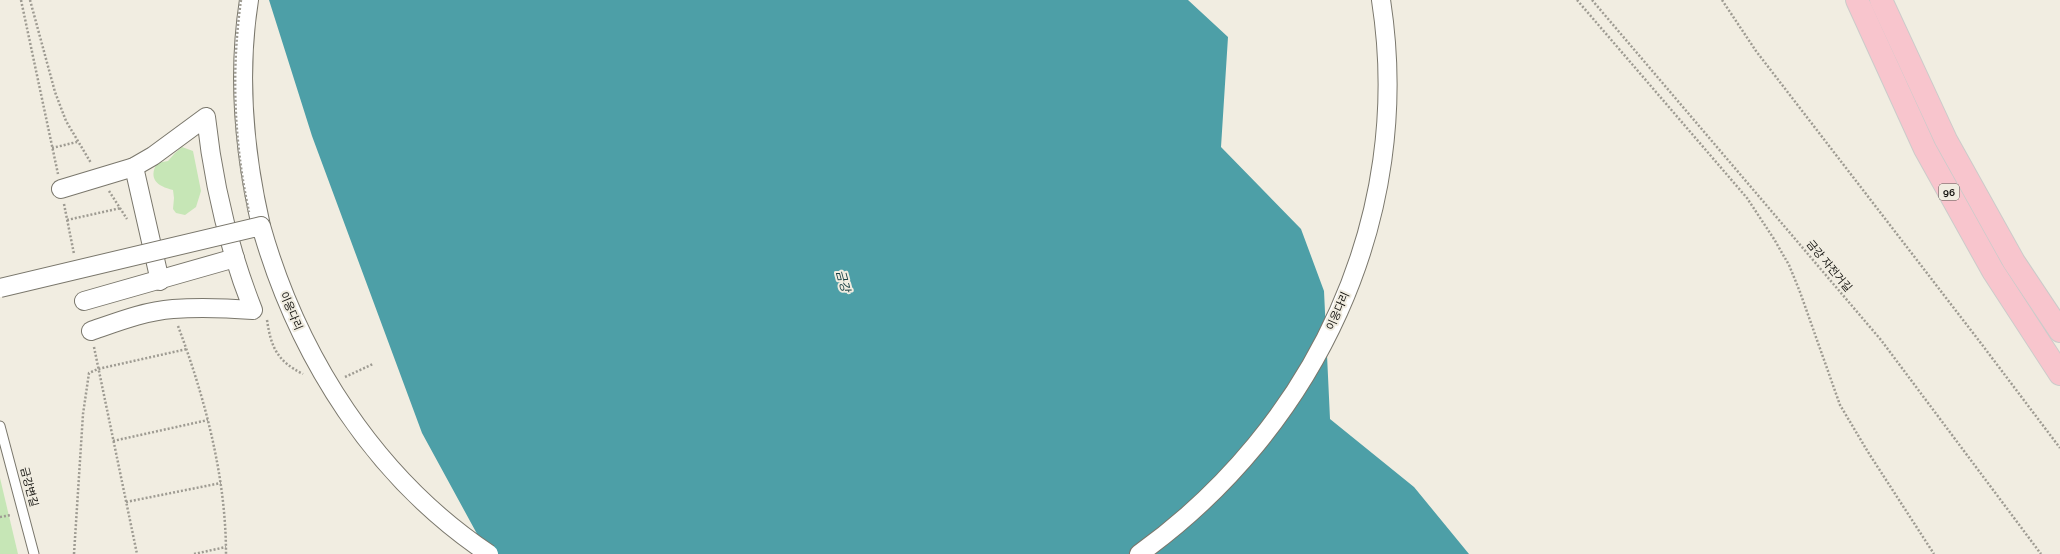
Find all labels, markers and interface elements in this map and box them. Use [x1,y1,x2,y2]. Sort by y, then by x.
road number: 96 [1939,184,1959,200]
street label: 금강 자전거길 [1804,237,1854,295]
water label: 금강 [833,269,853,295]
street label: 이응다리 [277,290,305,332]
street label: 이응다리 [1324,290,1352,332]
street label: 금강변길 [17,466,41,508]

